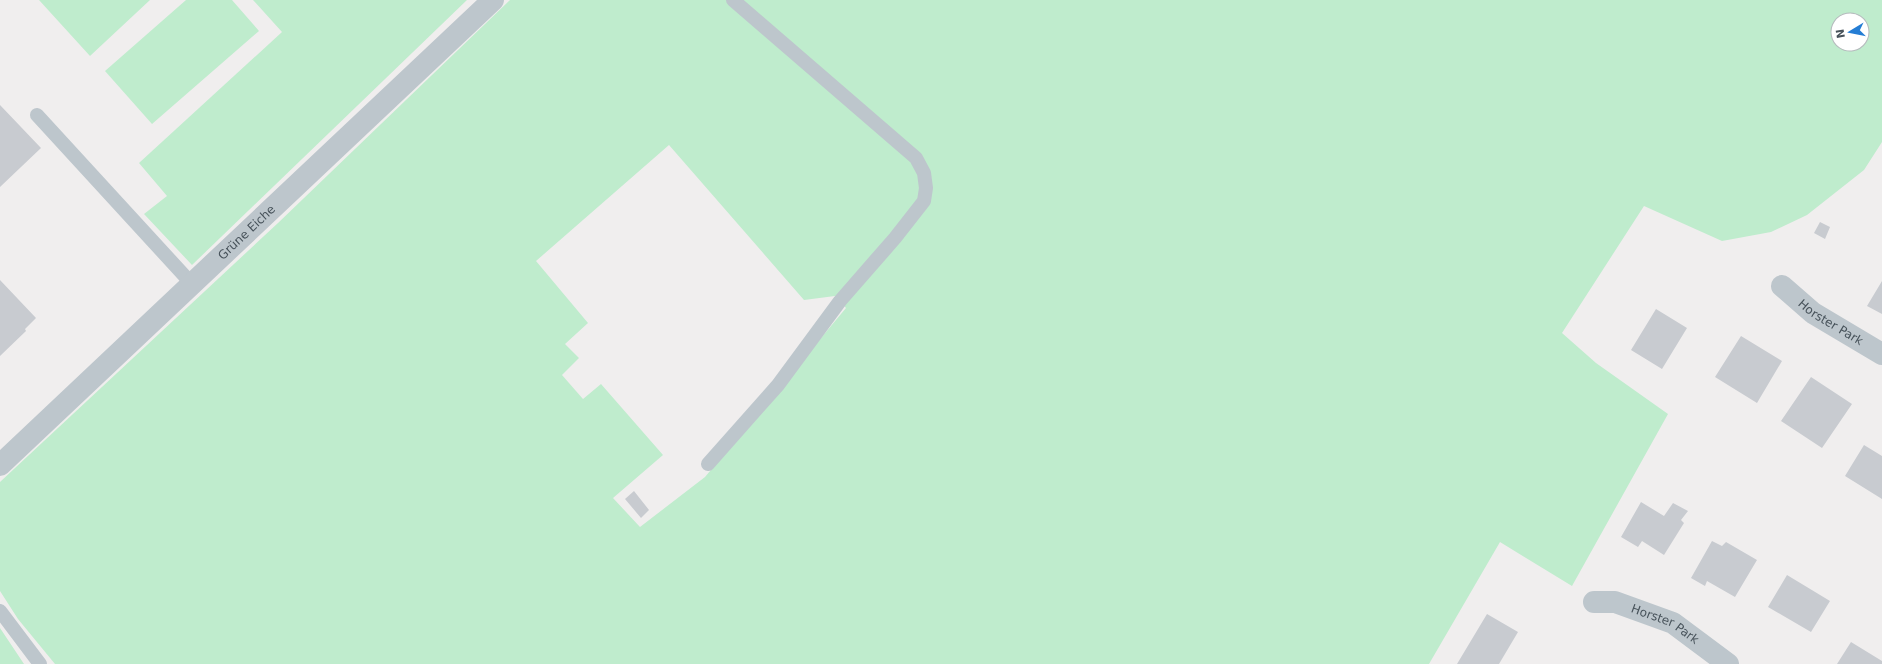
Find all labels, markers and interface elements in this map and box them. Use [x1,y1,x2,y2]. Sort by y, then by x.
north arrow [1830,12,1870,52]
text: N [1833,28,1848,39]
street label: Grüne Eiche [215,202,278,263]
street label: Horster Park [1795,296,1866,348]
street label: Horster Park [1629,601,1702,647]

